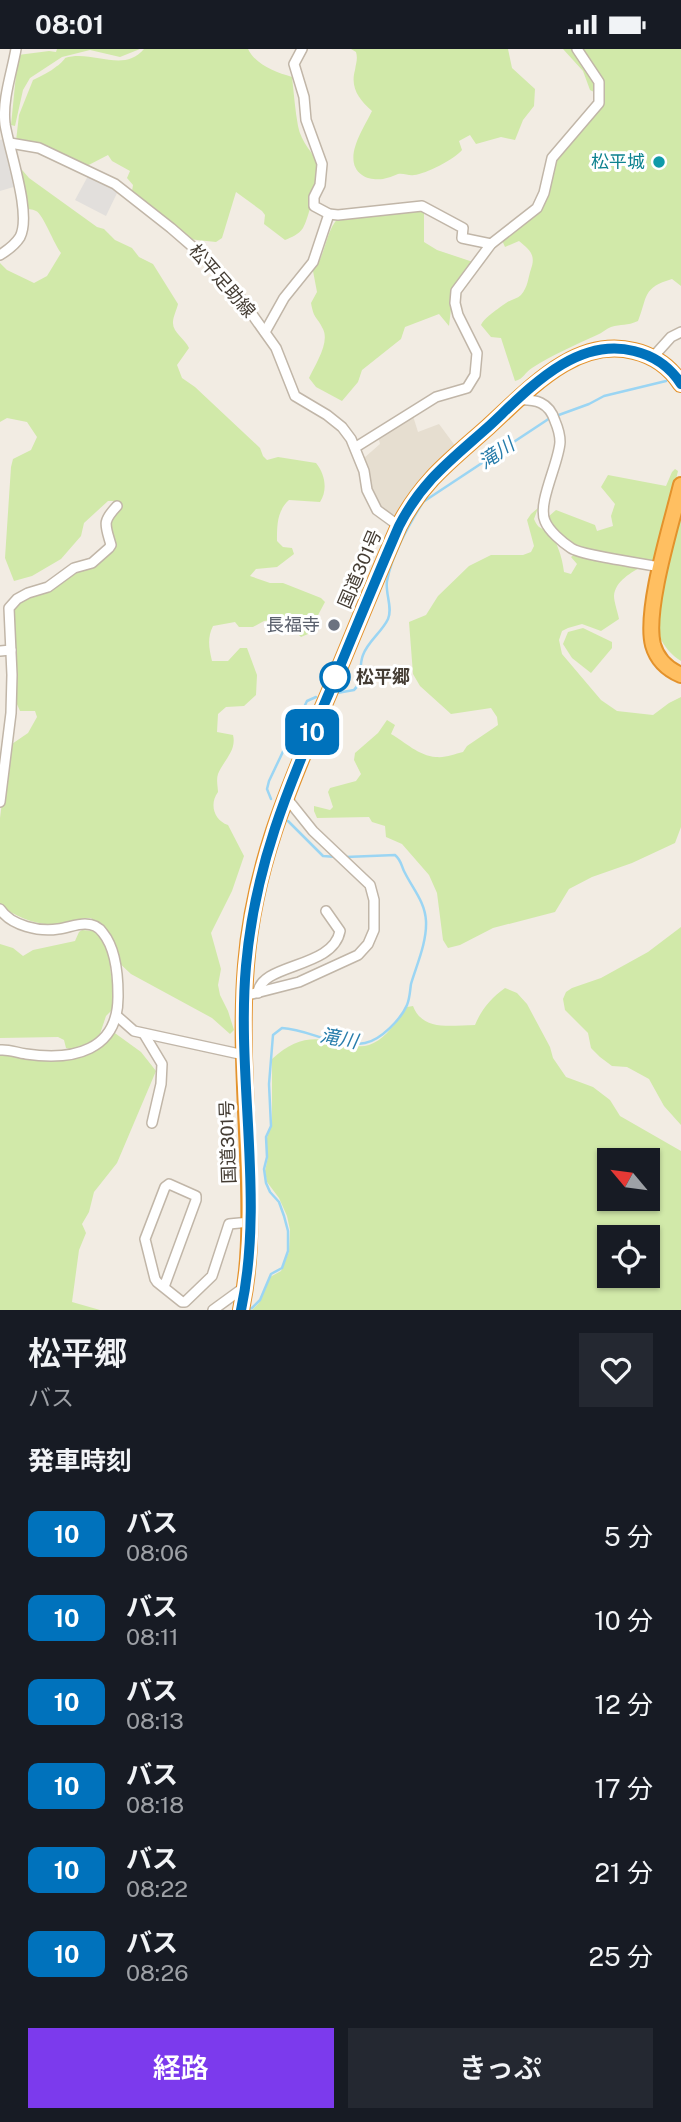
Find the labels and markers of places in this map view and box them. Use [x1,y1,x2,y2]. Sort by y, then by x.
place label: 松平城 [591,151,645,172]
marker: 松平城 [651,154,667,170]
place label: 長福寺 [266,614,320,635]
marker: 長福寺 [326,617,342,633]
marker: 松平郷 [320,662,350,692]
place label: 松平郷 [356,666,410,687]

